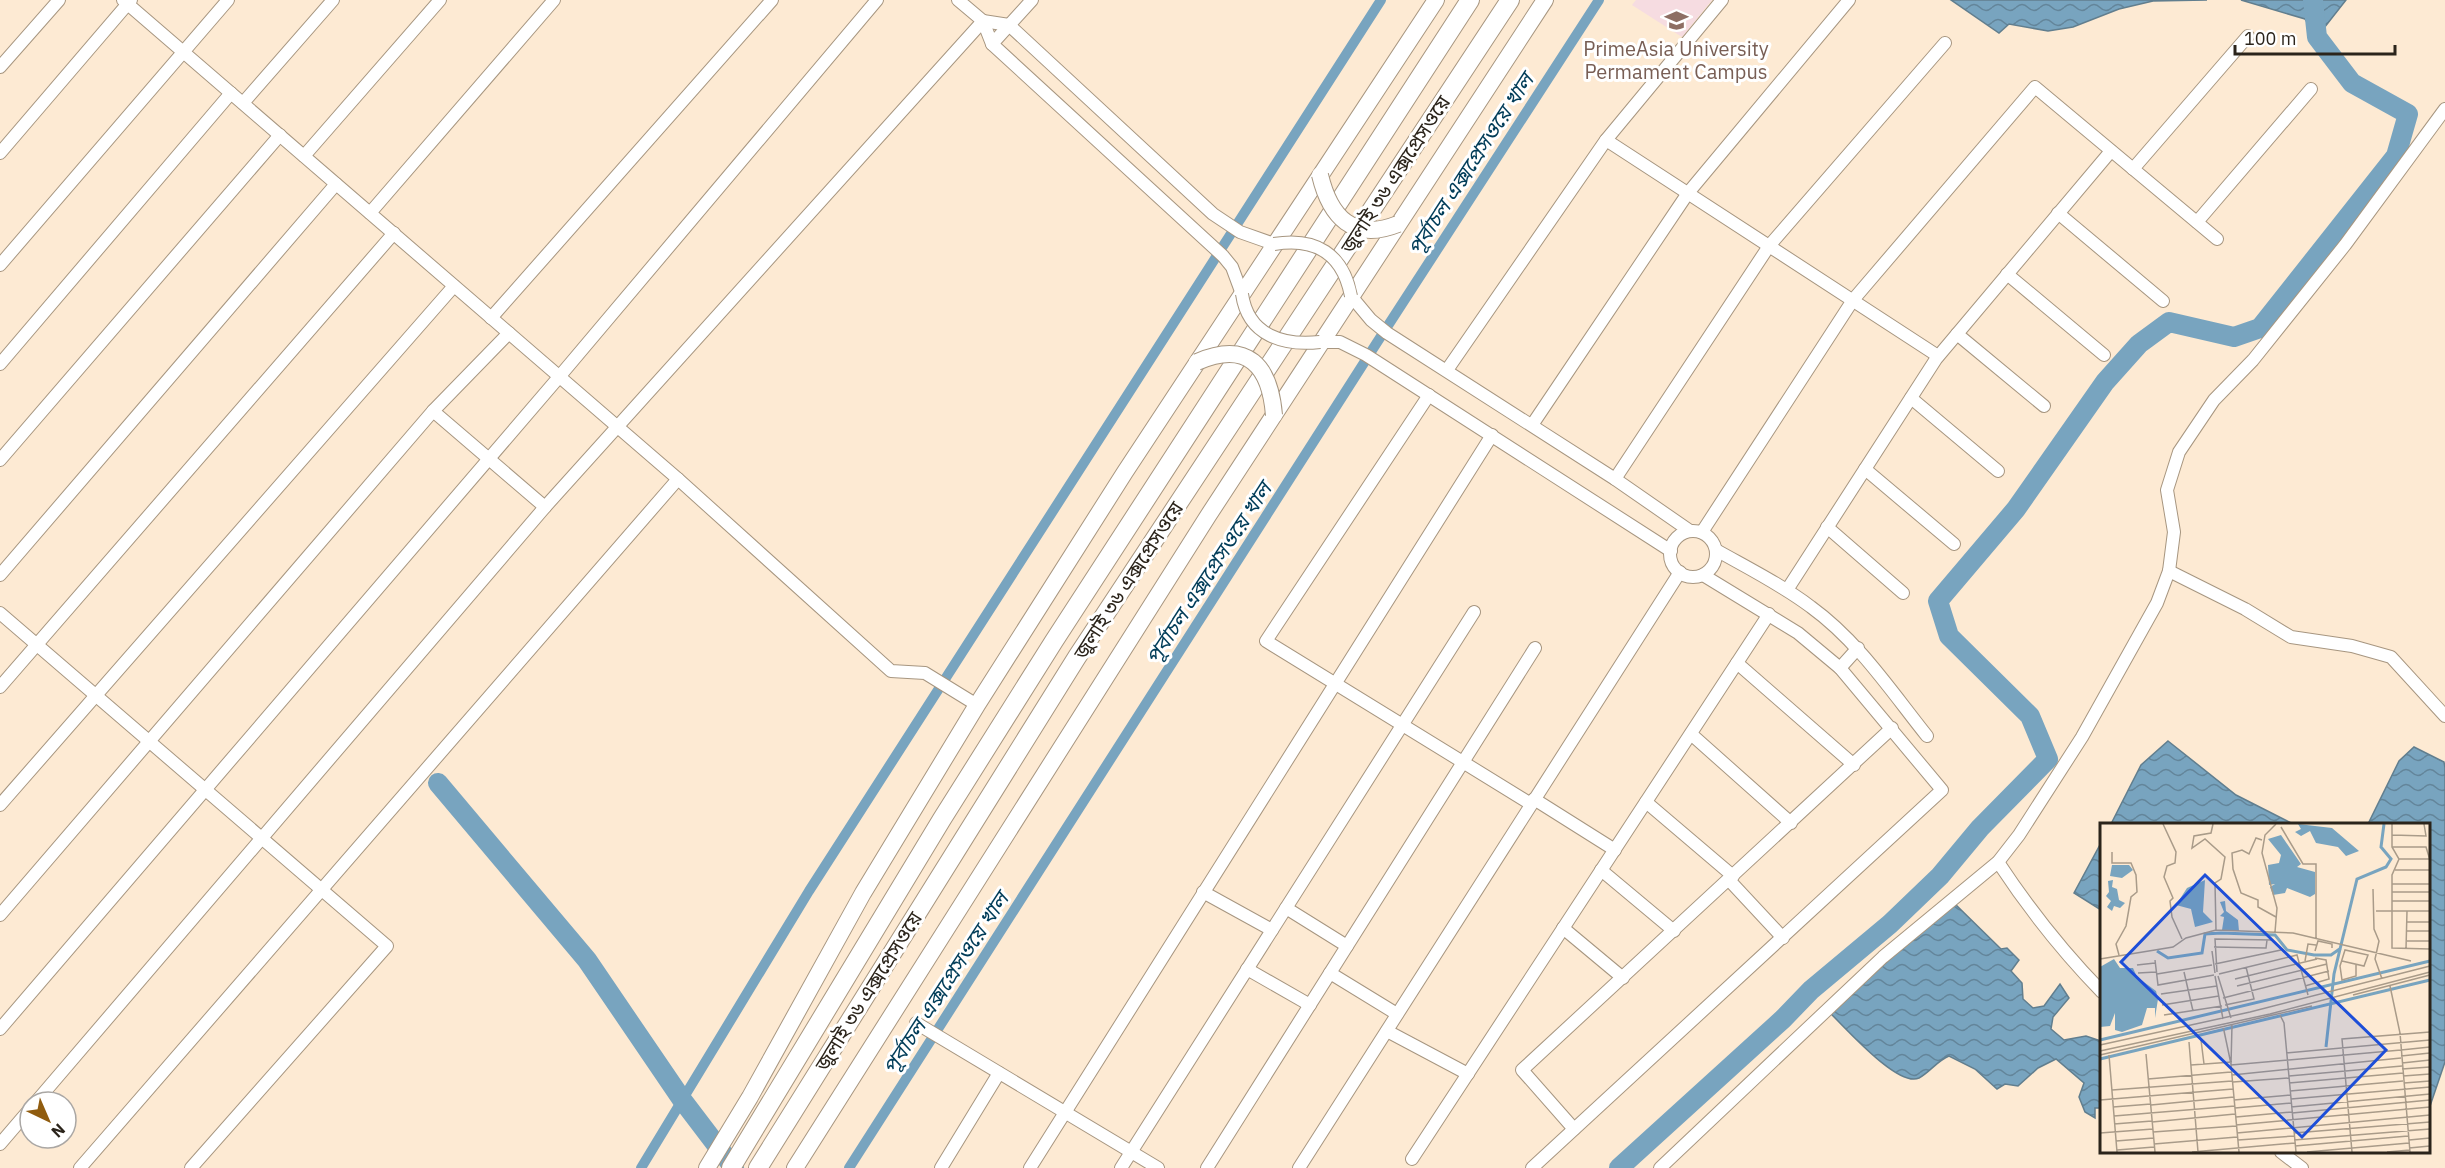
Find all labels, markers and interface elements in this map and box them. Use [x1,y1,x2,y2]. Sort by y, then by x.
school or university icon: PrimeAsia University Permament Campus [1663,8,1689,34]
scale bar [2235,18,2396,56]
text: 100 m [2244,27,2296,50]
place label: PrimeAsia University Permament Campus [1583,35,1769,85]
water label: পূর্বাচল এক্সপ্রেসওয়ে খাল [1401,65,1541,260]
street label: জুলাই ৩৬ এক্সপ্রেসওয়ে [1333,90,1456,259]
water label: পূর্বাচল এক্সপ্রেসওয়ে খাল [1139,474,1279,669]
street label: জুলাই ৩৬ এক্সপ্রেসওয়ে [1066,496,1189,665]
inset map [2100,823,2430,1153]
water label: পূর্বাচল এক্সপ্রেসওয়ে খাল [876,884,1016,1079]
street label: জুলাই ৩৬ এক্সপ্রেসওয়ে [808,906,928,1077]
north arrow [18,1090,78,1150]
text: N [47,1120,70,1142]

